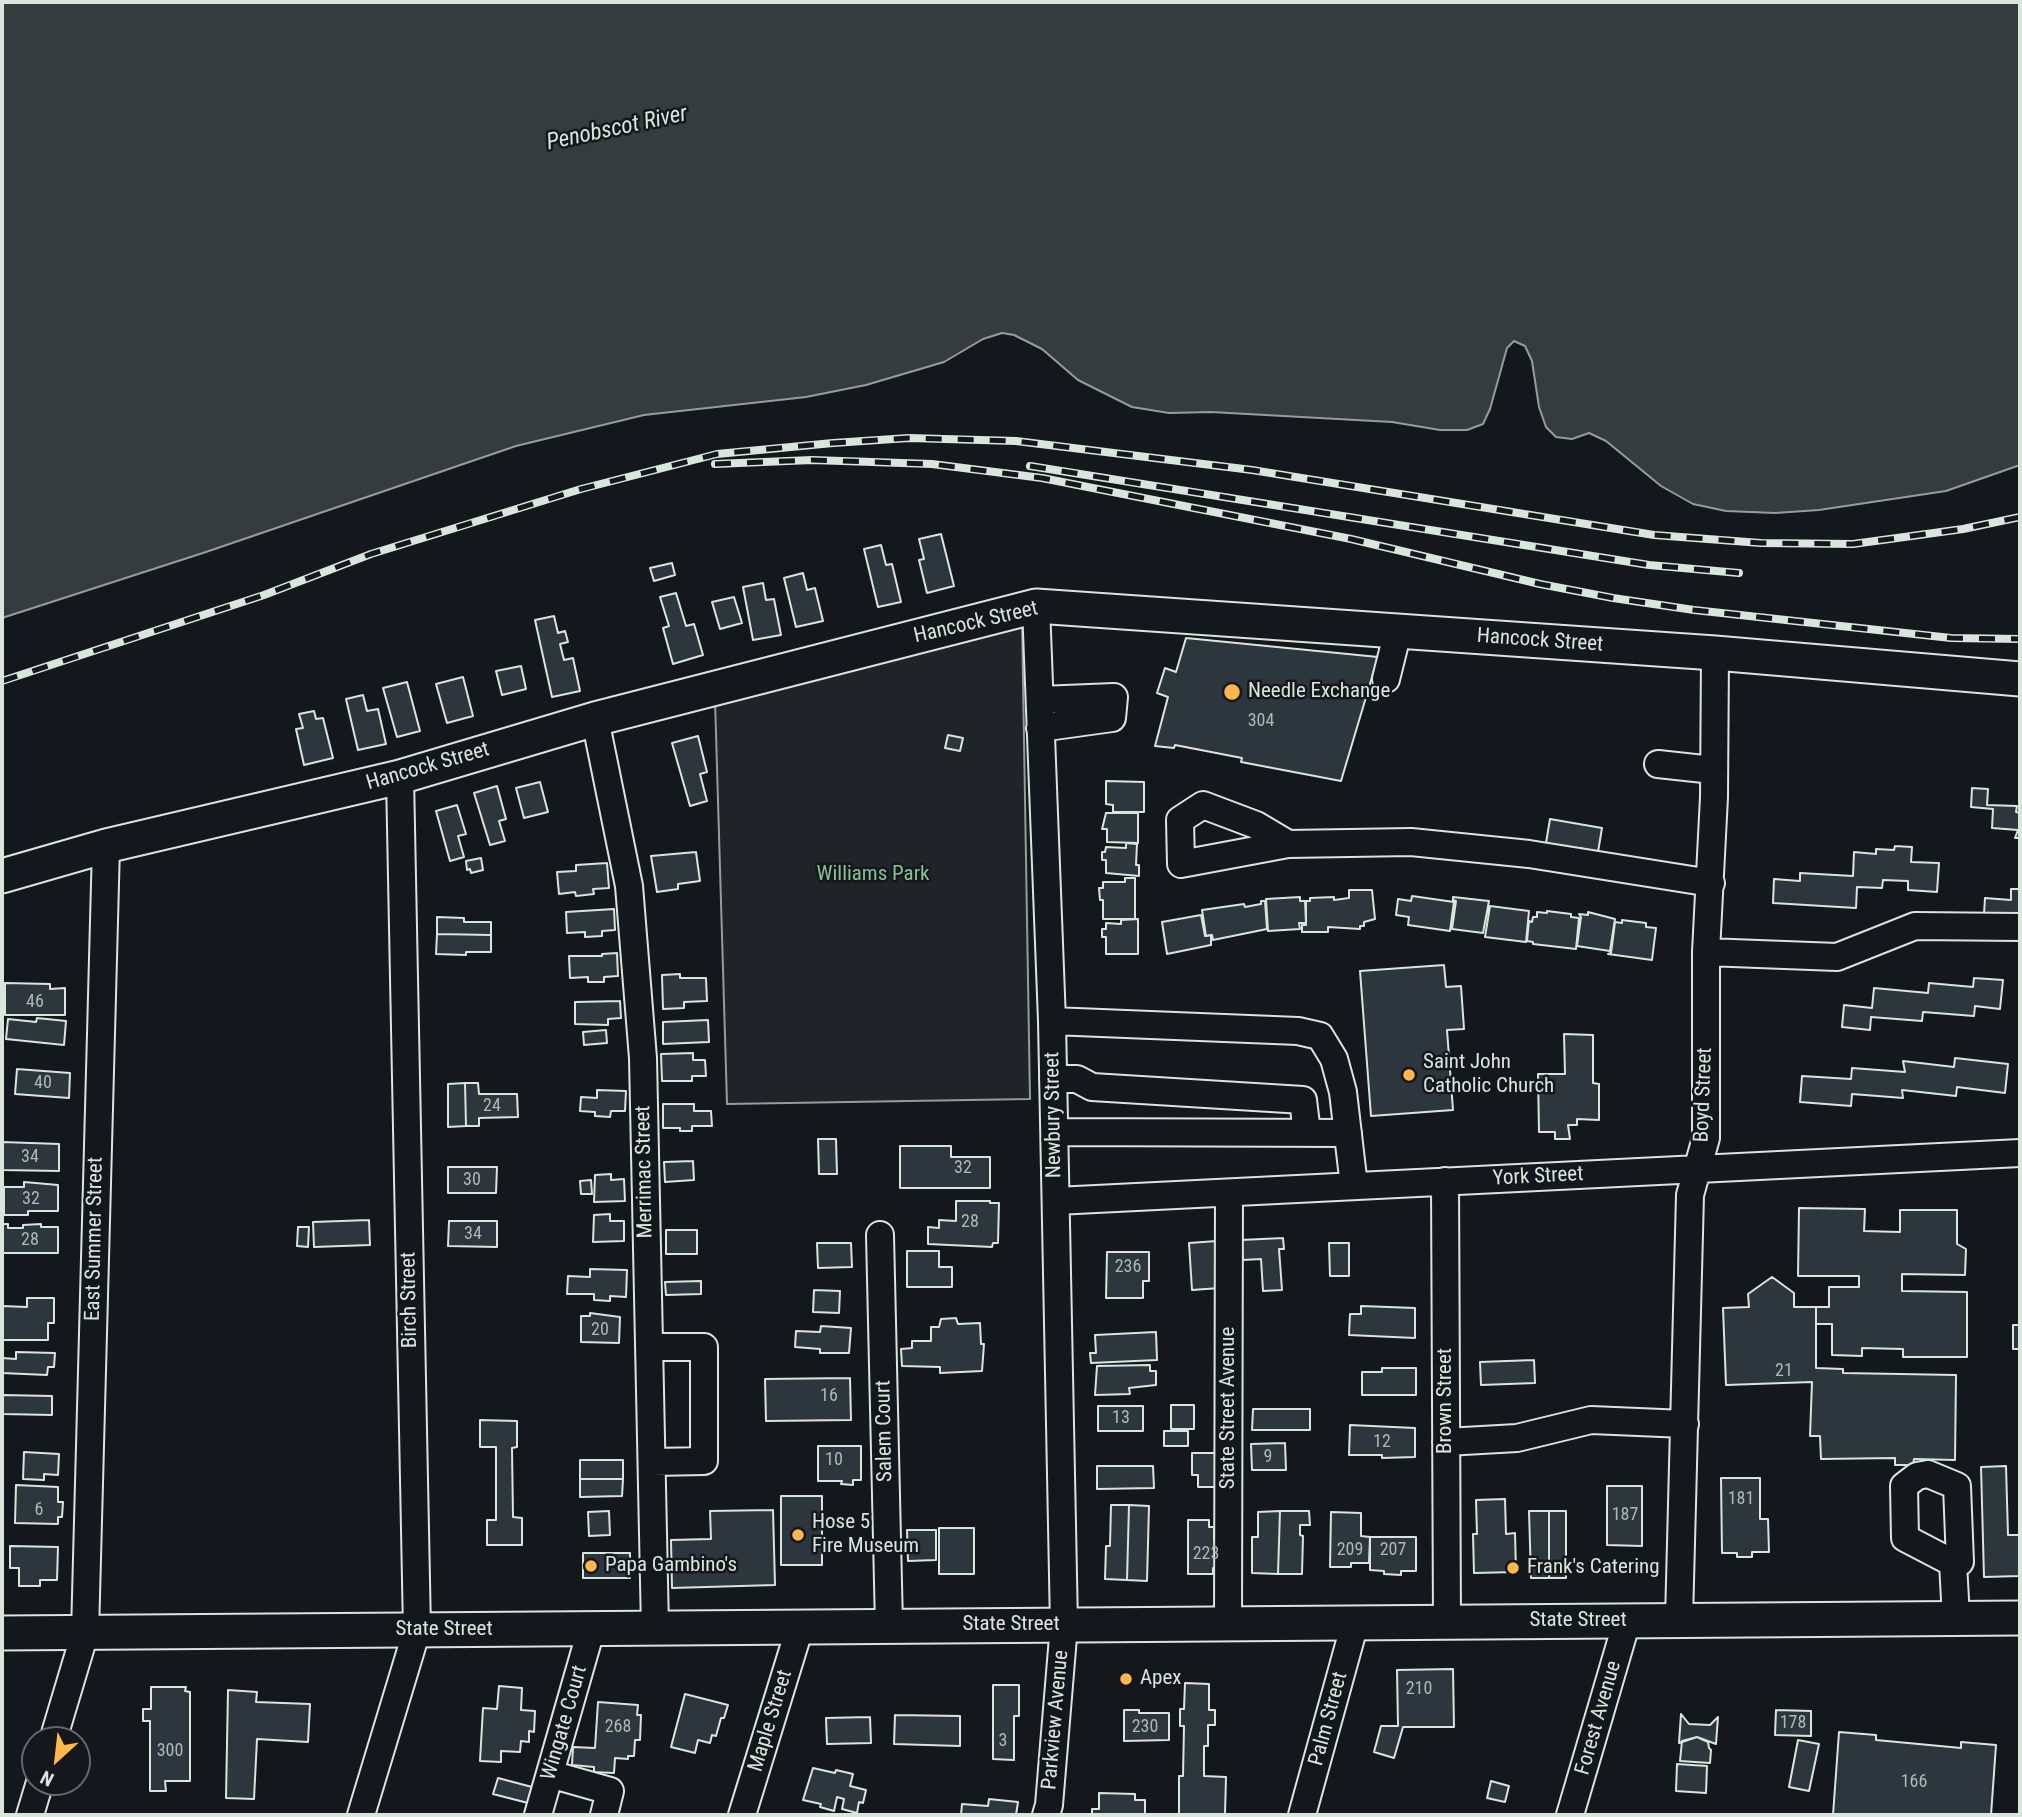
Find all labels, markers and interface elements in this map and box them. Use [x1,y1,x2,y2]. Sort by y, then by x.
water label: Penobscot River [544,101,690,157]
street label: Hancock Street [911,596,1041,650]
street label: Hancock Street [1476,624,1604,658]
place label: Needle Exchange [1248,679,1390,705]
marker: Needle Exchange [1222,682,1242,702]
house number: 304 [1248,710,1274,732]
street label: Hancock Street [364,737,492,797]
park label: Williams Park [817,862,929,888]
house number: 46 [26,991,44,1013]
street label: Boyd Street [1690,1047,1718,1143]
place label: Saint John Catholic Church [1423,1050,1554,1100]
street label: Newbury Street [1040,1052,1068,1178]
marker: Saint John Catholic Church [1401,1067,1417,1083]
house number: 40 [34,1072,52,1094]
house number: 24 [483,1095,501,1117]
street label: Merrimac Street [631,1105,659,1239]
house number: 34 [21,1146,39,1168]
street label: East Summer Street [81,1157,109,1321]
house number: 32 [954,1157,972,1179]
street label: York Street [1492,1162,1584,1192]
house number: 30 [463,1169,481,1191]
house number: 32 [22,1188,40,1210]
house number: 28 [961,1211,979,1233]
house number: 34 [464,1223,482,1245]
house number: 28 [21,1229,39,1251]
street label: Birch Street [397,1252,423,1348]
house number: 236 [1115,1256,1141,1278]
house number: 20 [591,1319,609,1341]
street label: State Street Avenue [1216,1327,1242,1489]
street label: Brown Street [1433,1348,1459,1454]
house number: 21 [1775,1360,1793,1382]
street label: Salem Court [872,1380,898,1482]
house number: 16 [820,1385,838,1407]
house number: 13 [1112,1407,1130,1429]
house number: 12 [1373,1431,1391,1453]
house number: 9 [1264,1446,1272,1468]
house number: 10 [825,1449,843,1471]
house number: 181 [1728,1488,1754,1510]
house number: 6 [35,1499,43,1521]
house number: 187 [1612,1504,1638,1526]
place label: Hose 5 Fire Museum [812,1510,919,1560]
marker: Hose 5 Fire Museum [790,1527,806,1543]
house number: 209 [1337,1539,1363,1561]
house number: 207 [1380,1539,1406,1561]
house number: 223 [1193,1543,1219,1565]
place label: Papa Gambino's [605,1553,737,1579]
place label: Frank's Catering [1527,1555,1660,1581]
marker: Papa Gambino's [583,1558,599,1574]
marker: Frank's Catering [1505,1560,1521,1576]
street label: State Street [1529,1608,1627,1634]
street label: State Street [962,1612,1060,1638]
street label: State Street [395,1617,493,1643]
street label: Parkview Avenue [1037,1649,1075,1791]
street label: Forest Avenue [1571,1658,1627,1778]
street label: Wingate Court [537,1663,593,1783]
place label: Apex [1140,1666,1182,1692]
street label: Maple Street [744,1667,798,1775]
street label: Palm Street [1304,1669,1354,1769]
marker: Apex [1118,1671,1134,1687]
house number: 210 [1406,1678,1432,1700]
house number: 178 [1780,1712,1806,1734]
house number: 268 [605,1716,631,1738]
house number: 230 [1132,1716,1158,1738]
north arrow [21,1726,91,1796]
house number: 3 [999,1730,1007,1752]
house number: 300 [157,1740,183,1762]
text: N [37,1765,58,1791]
house number: 166 [1901,1771,1927,1793]

